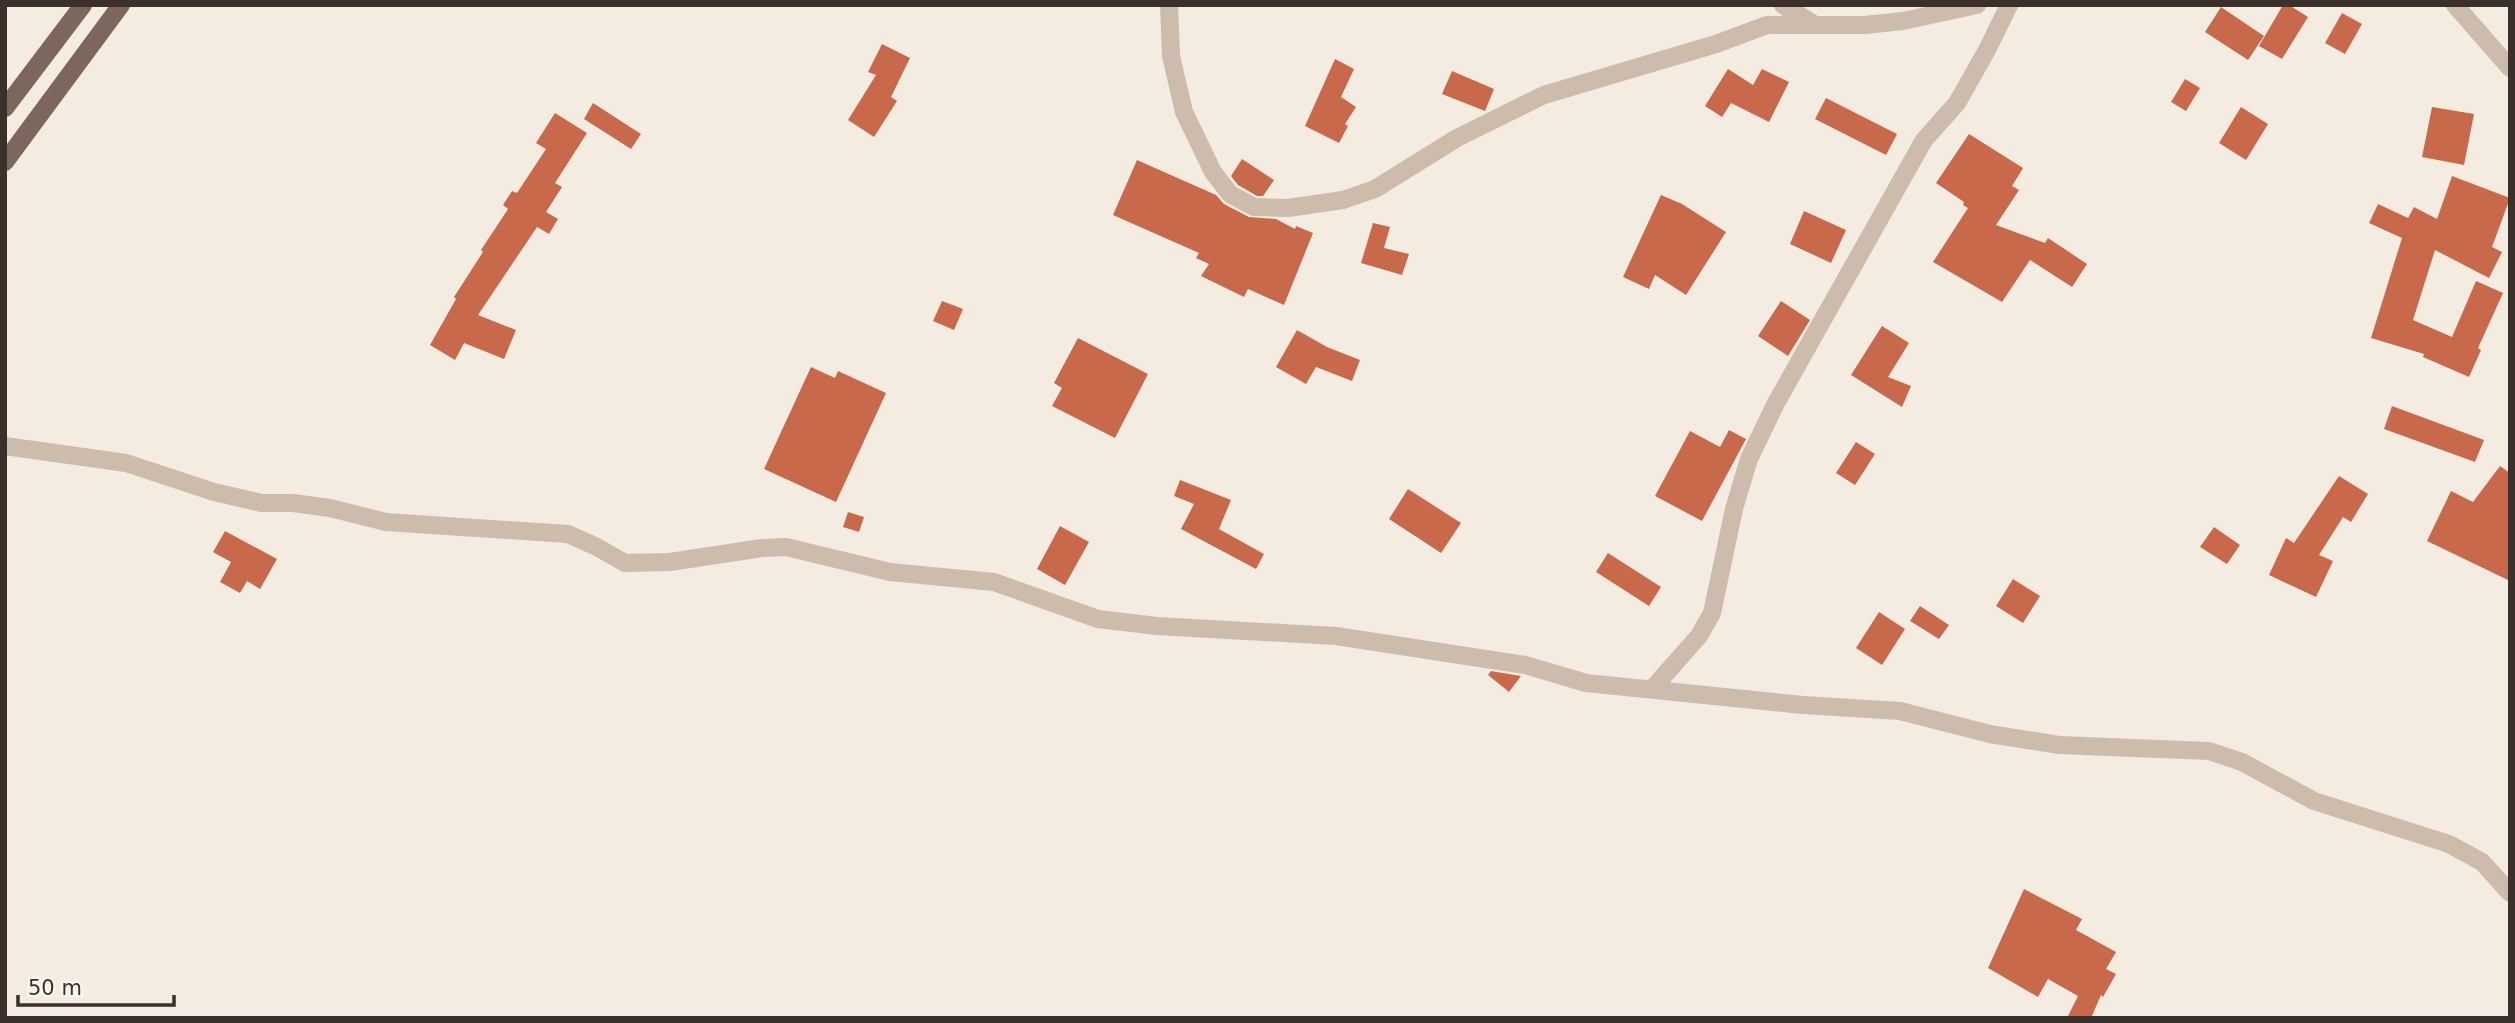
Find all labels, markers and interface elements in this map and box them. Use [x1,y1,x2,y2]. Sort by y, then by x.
scale bar [18,964,173,1008]
text: 50 m [28,976,82,1000]

